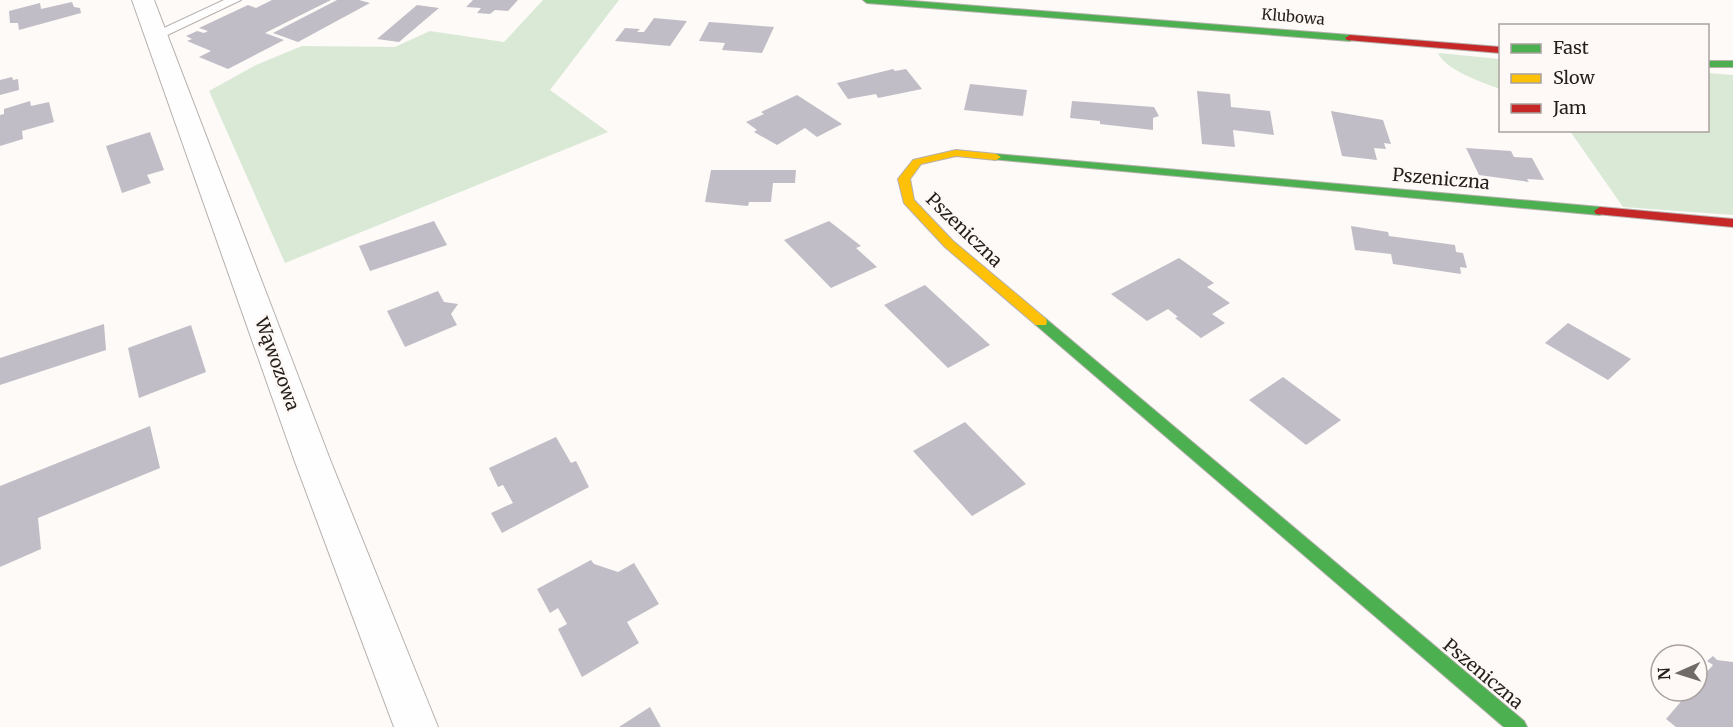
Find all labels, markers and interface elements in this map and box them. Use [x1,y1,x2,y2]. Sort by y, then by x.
street label: Klubowa [1261,4,1325,29]
legend [1499,24,1709,132]
text: Fast [1553,36,1589,59]
text: Slow [1553,66,1596,89]
text: Jam [1552,96,1587,119]
street label: Pszeniczna [1391,163,1491,194]
street label: Pszeniczna [921,187,1008,272]
street label: Wąwozowa [250,313,305,414]
street label: Pszeniczna [1439,633,1528,714]
north arrow [1649,643,1709,703]
text: N [1654,667,1674,681]

